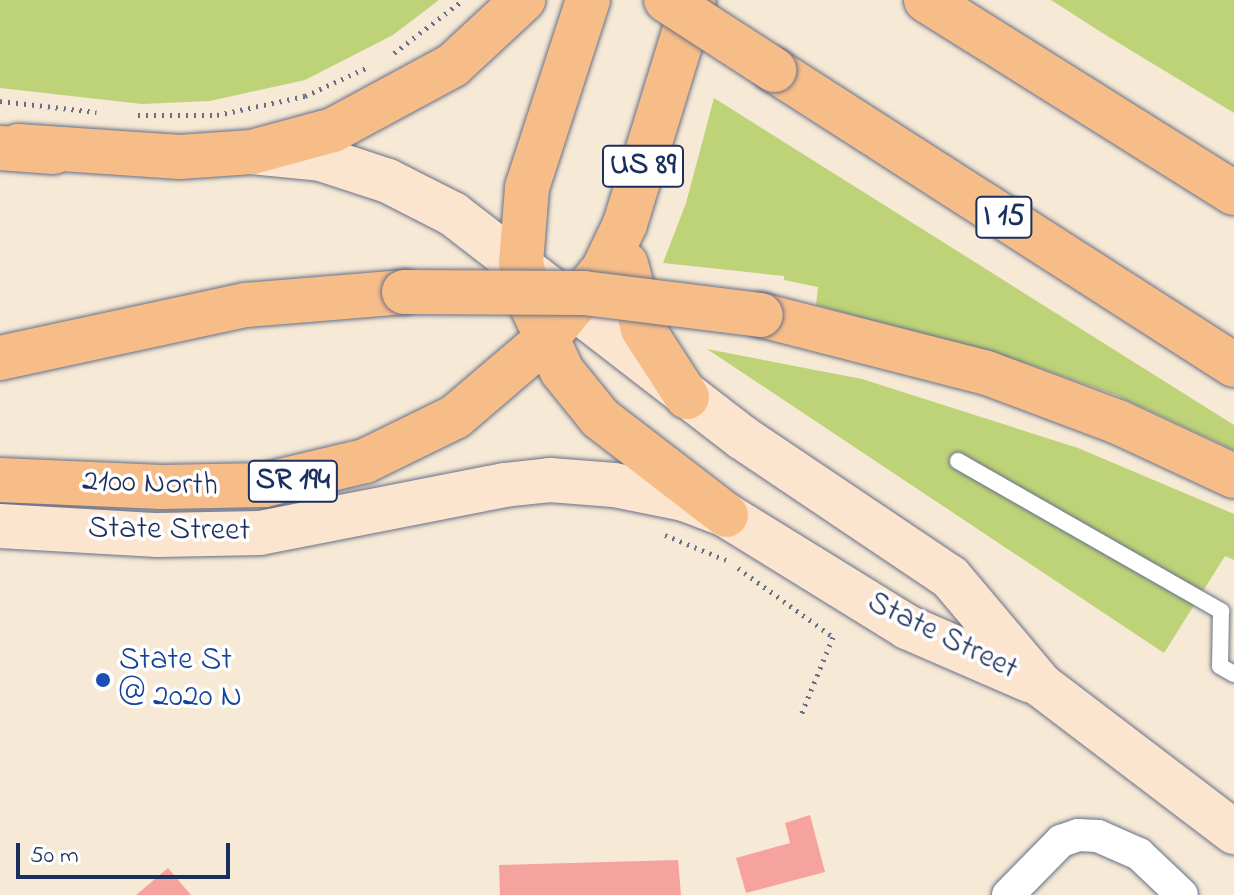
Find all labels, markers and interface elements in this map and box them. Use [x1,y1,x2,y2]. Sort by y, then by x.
road number: US 89 [601,140,685,192]
road number: I 15 [974,191,1034,243]
road number: SR 194 [247,455,339,507]
street label: 2100 North [81,463,219,507]
street label: State Street [88,510,250,552]
street label: State Street [861,584,1023,690]
place label: State St @ 2020 N [119,643,242,718]
marker: State St @ 2020 N [94,671,112,689]
scale bar [20,827,234,877]
text: 50 m [30,839,79,874]

